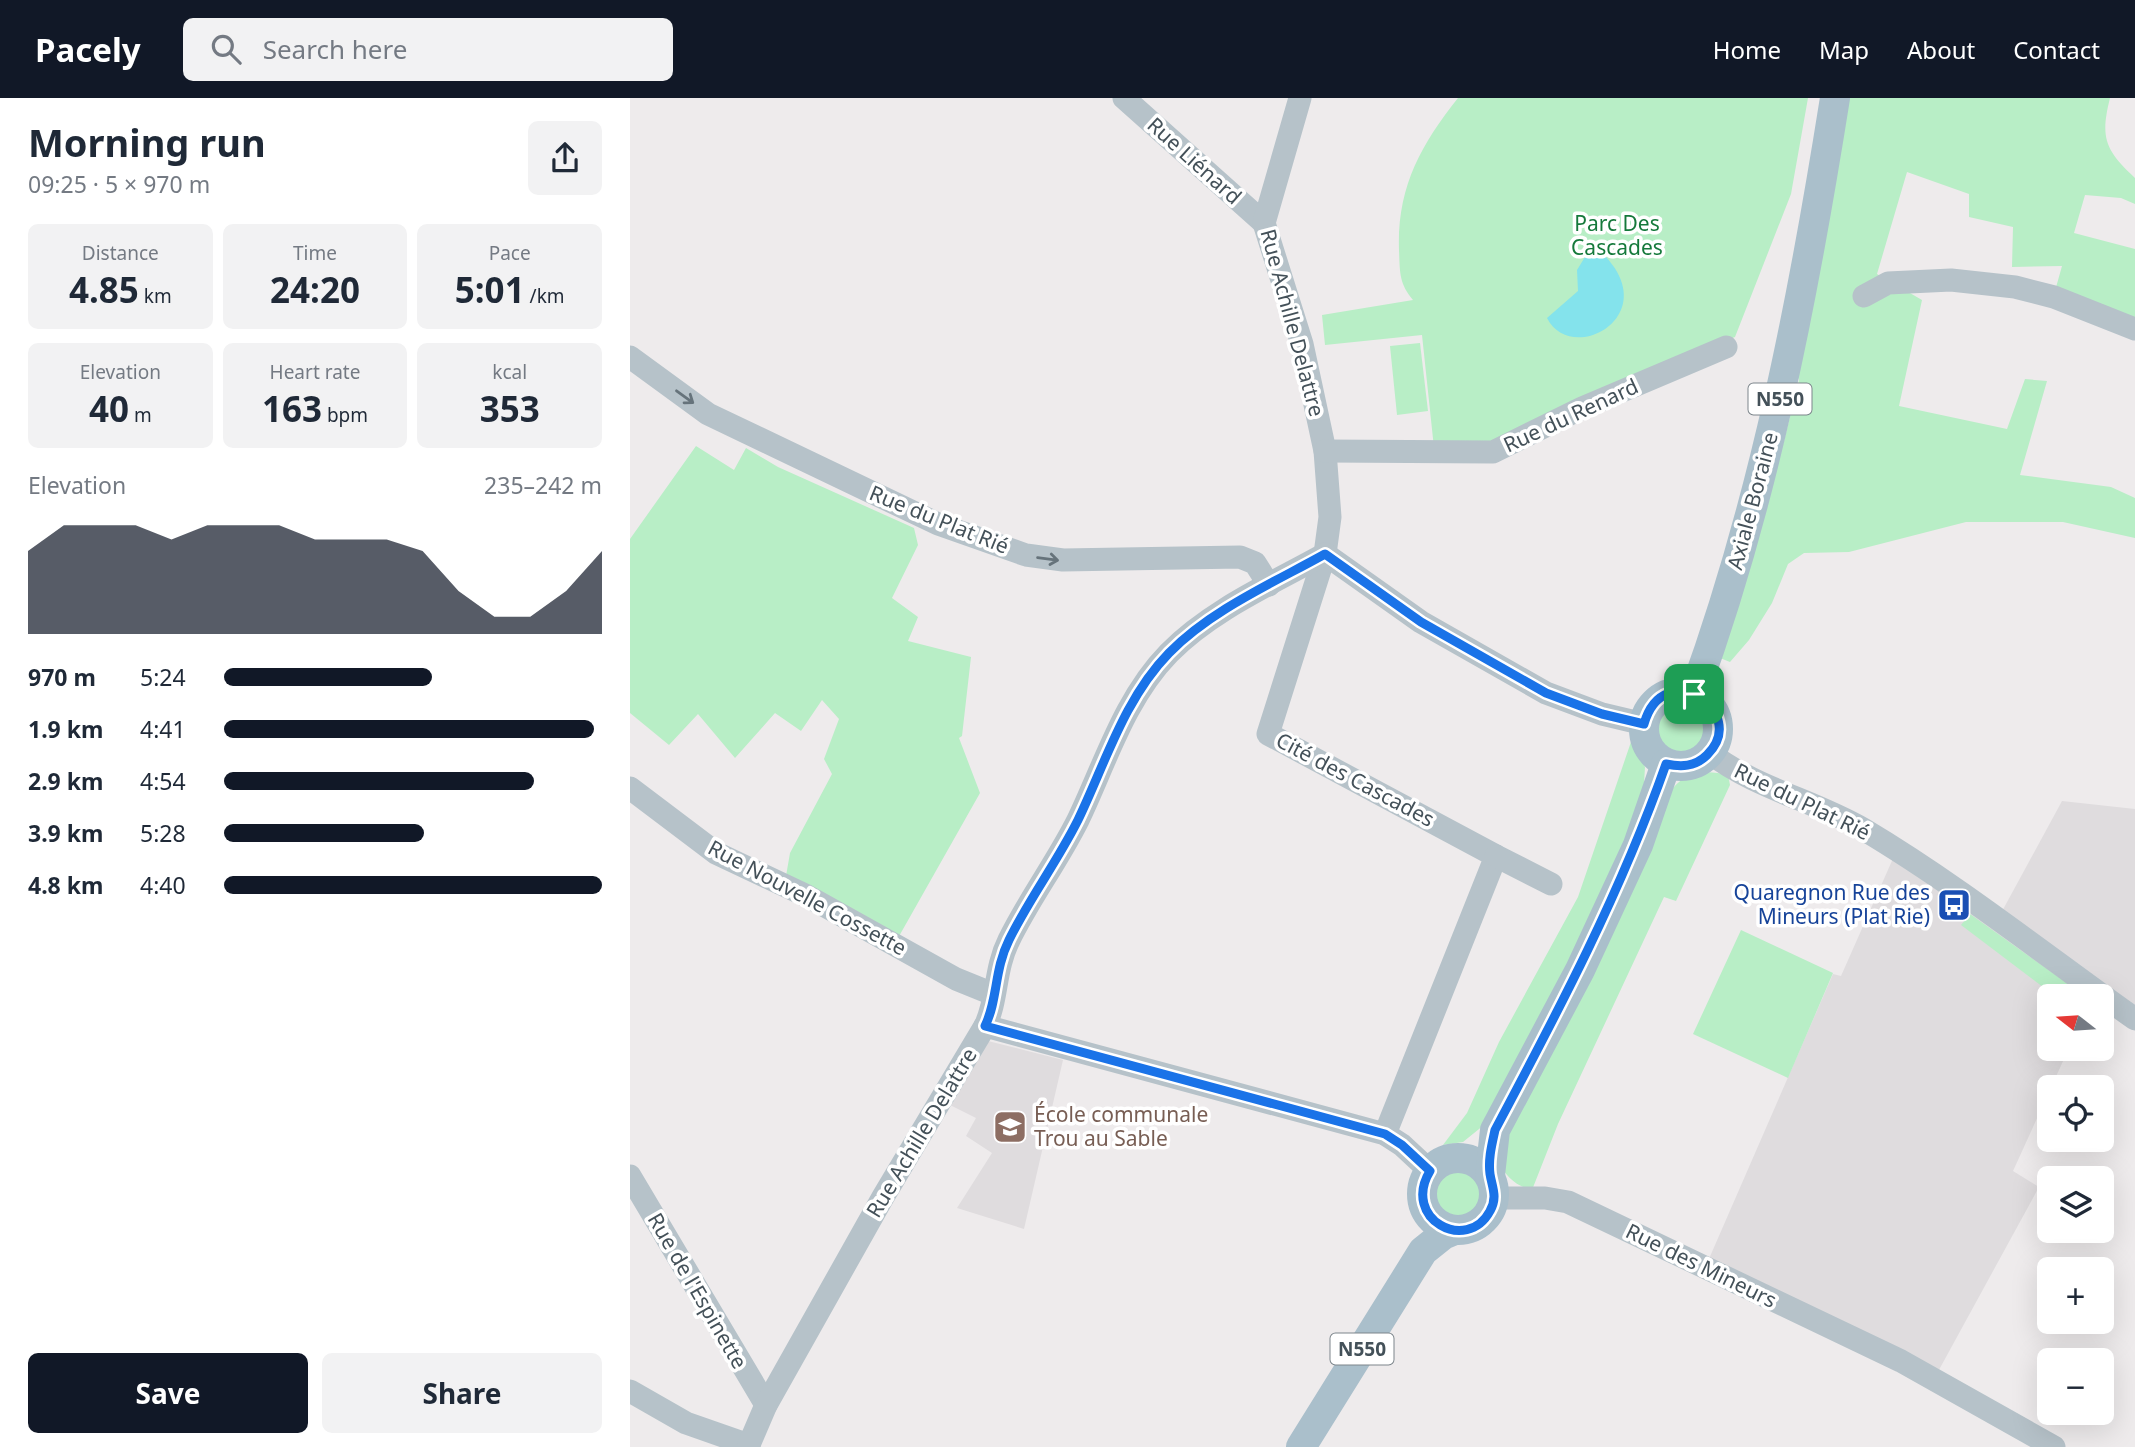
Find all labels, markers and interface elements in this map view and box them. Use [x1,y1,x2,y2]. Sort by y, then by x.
search box [183,18,673,81]
text: Pacely [35,27,141,72]
icon: search [207,30,245,68]
text: Search here [263,31,407,67]
text: Home [1713,33,1781,66]
text: Map [1819,33,1869,66]
text: About [1907,33,1975,66]
text: Contact [2013,33,2100,66]
street label: Rue Liénard [1142,111,1248,210]
text: Morning run [28,116,266,168]
button: share [528,121,602,195]
text: 09:25 · 5 × 970 m [28,168,210,200]
park label: Parc Des Cascades [1571,209,1663,261]
street label: Rue Achille Delattre [1254,226,1331,420]
text: Distance [82,240,159,266]
text: Time [293,240,337,266]
text: Pace [489,240,531,266]
text: 4.85 [69,266,139,313]
text: 24:20 [270,266,360,313]
text: 5:01 [455,266,525,313]
text: km [139,283,172,309]
text: /km [525,283,565,309]
text: Elevation [80,359,161,385]
text: Heart rate [270,359,360,385]
text: kcal [492,359,527,385]
street label: Rue du Renard [1499,372,1642,459]
road number: N550 [1748,384,1812,414]
text: 40 [89,385,129,432]
text: 163 [262,385,322,432]
text: 353 [480,385,540,432]
one-way arrow [675,390,694,404]
text: m [129,402,152,428]
text: bpm [322,402,368,428]
street label: Axiale Boraine [1720,429,1784,573]
text: Elevation [28,469,126,501]
text: 235–242 m [484,469,602,501]
street label: Rue du Plat Rié [866,478,1013,560]
one-way arrow [1036,552,1059,565]
text: 970 m [28,661,96,693]
text: 5:24 [140,661,186,693]
pin [1664,664,1724,724]
icon: arrive [1675,675,1713,713]
text: 1.9 km [28,713,103,745]
text: 4:41 [140,713,186,745]
street label: Cité des Cascades [1271,726,1440,833]
street label: Rue du Plat Rié [1730,756,1875,846]
text: 2.9 km [28,765,103,797]
text: 4:54 [140,765,186,797]
text: 3.9 km [28,817,103,849]
text: 5:28 [140,817,186,849]
street label: Rue Nouvelle Cossette [704,833,911,961]
text: 4.8 km [28,869,103,901]
text: 4:40 [140,869,186,901]
place label: Quaregnon Rue des Mineurs (Plat Rie) [1734,878,1930,930]
bus stop icon: Quaregnon Rue des Mineurs (Plat Rie) [1935,886,1973,924]
north arrow [2037,984,2114,1060]
map controls [2037,984,2114,1425]
street label: Rue Achille Delattre [859,1043,983,1222]
button: locate [2037,1075,2114,1152]
place label: École communale Trou au Sable [1034,1100,1208,1152]
school or university icon: École communale Trou au Sable [991,1108,1029,1146]
button: layers [2037,1166,2114,1243]
street label: Rue de l'Espinette [642,1207,754,1374]
street label: Rue des Mineurs [1621,1216,1782,1314]
button: + [2037,1257,2114,1334]
road number: N550 [1330,1334,1394,1364]
button: − [2037,1348,2114,1425]
button: Save [28,1353,308,1433]
button: Share [322,1353,602,1433]

